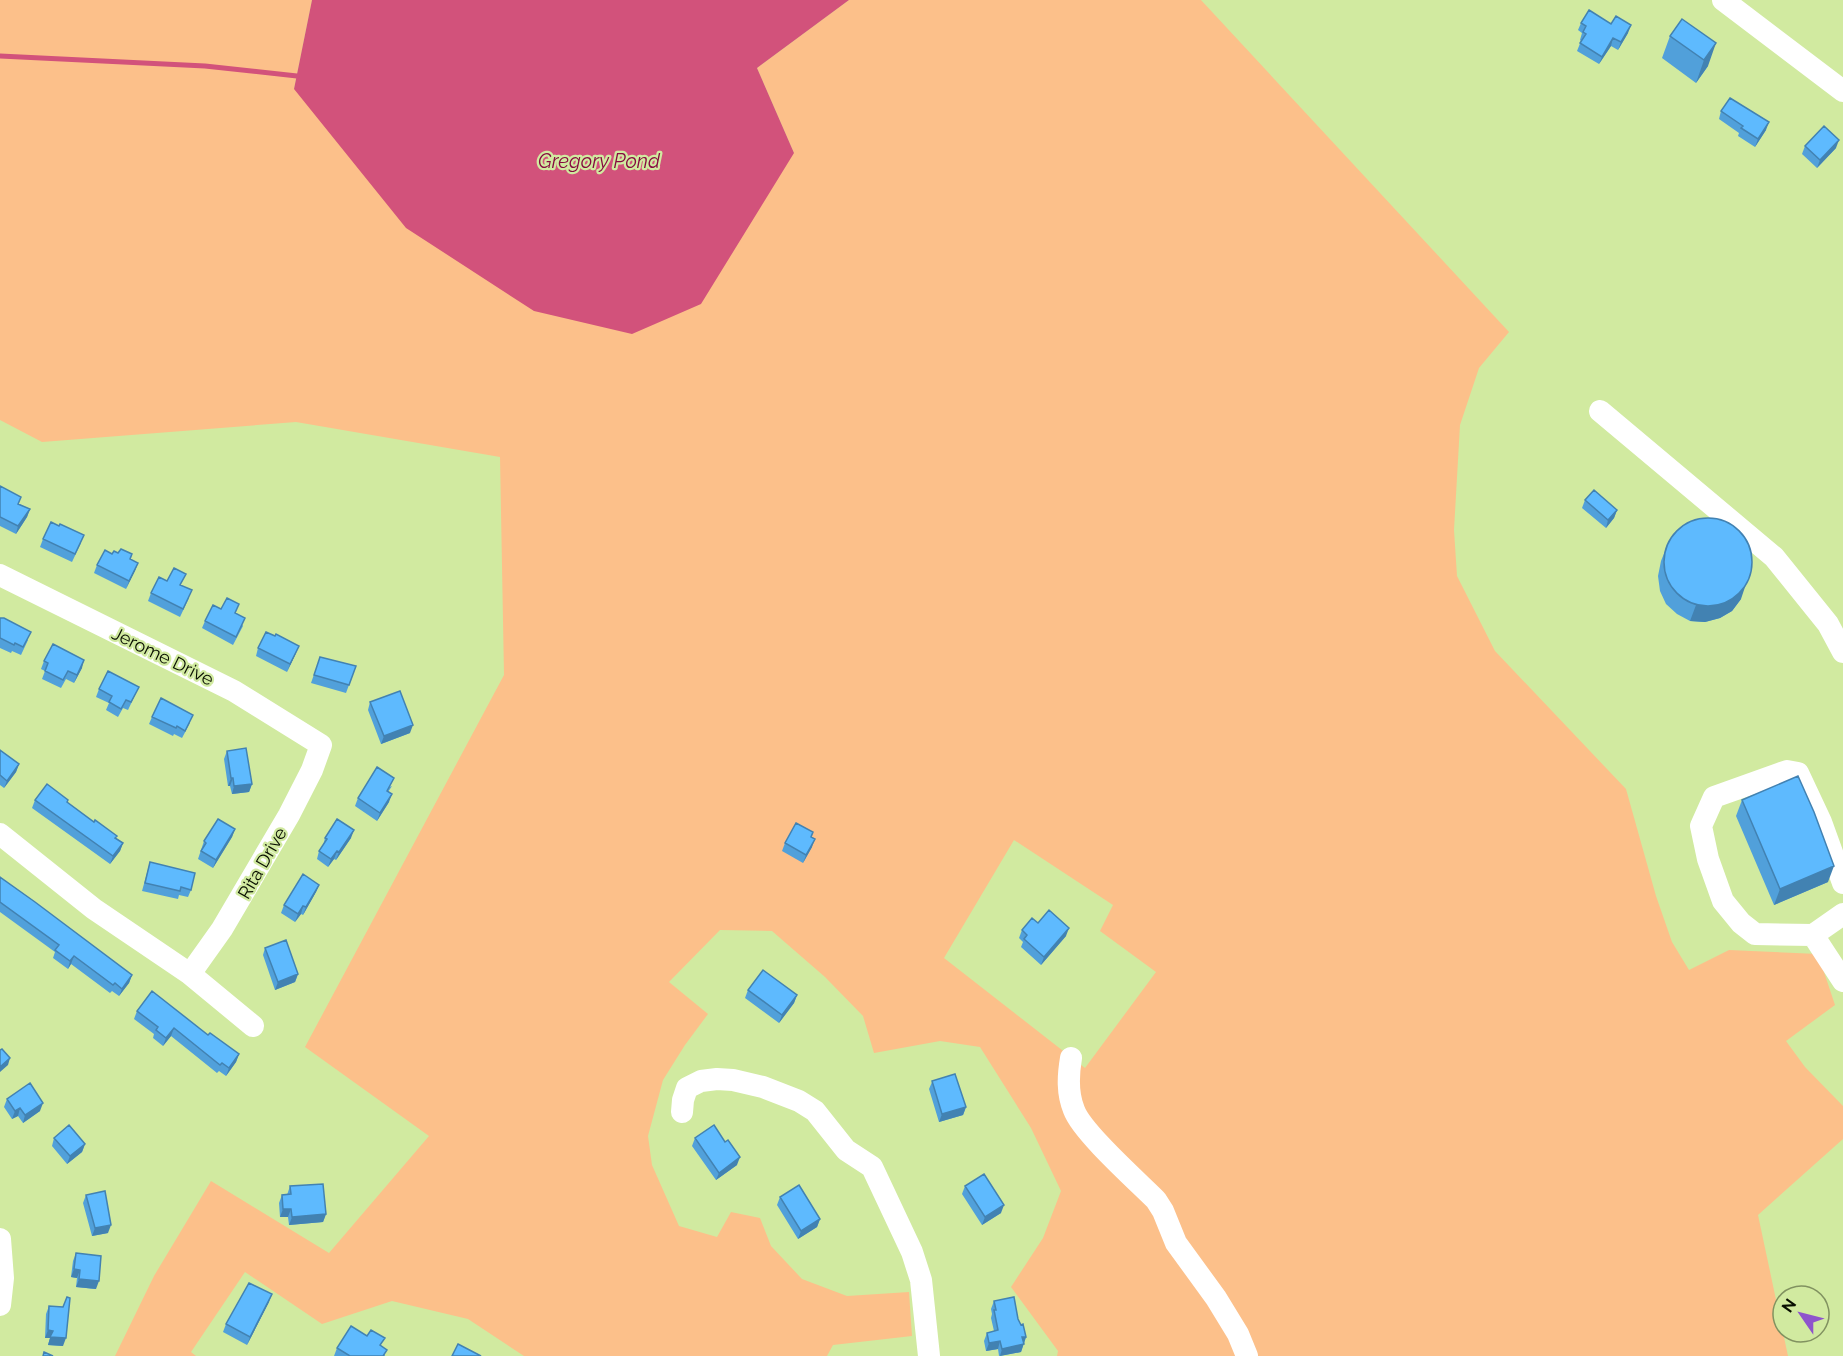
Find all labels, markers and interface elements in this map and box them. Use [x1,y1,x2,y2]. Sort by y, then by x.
water label: Gregory Pond [538,149,661,173]
street label: Jerome Drive [109,622,218,690]
street label: Rita Drive [233,823,291,902]
north arrow [1771,1284,1831,1344]
text: N [1778,1295,1800,1316]

